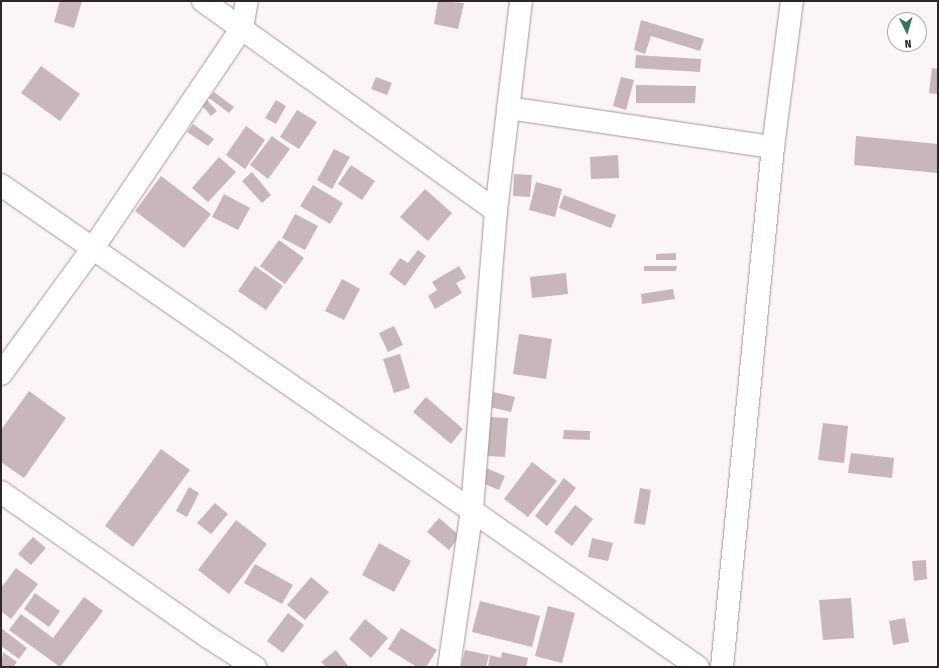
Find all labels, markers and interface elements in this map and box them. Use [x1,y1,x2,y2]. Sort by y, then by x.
north arrow [887,12,927,52]
text: N [904,37,912,50]

